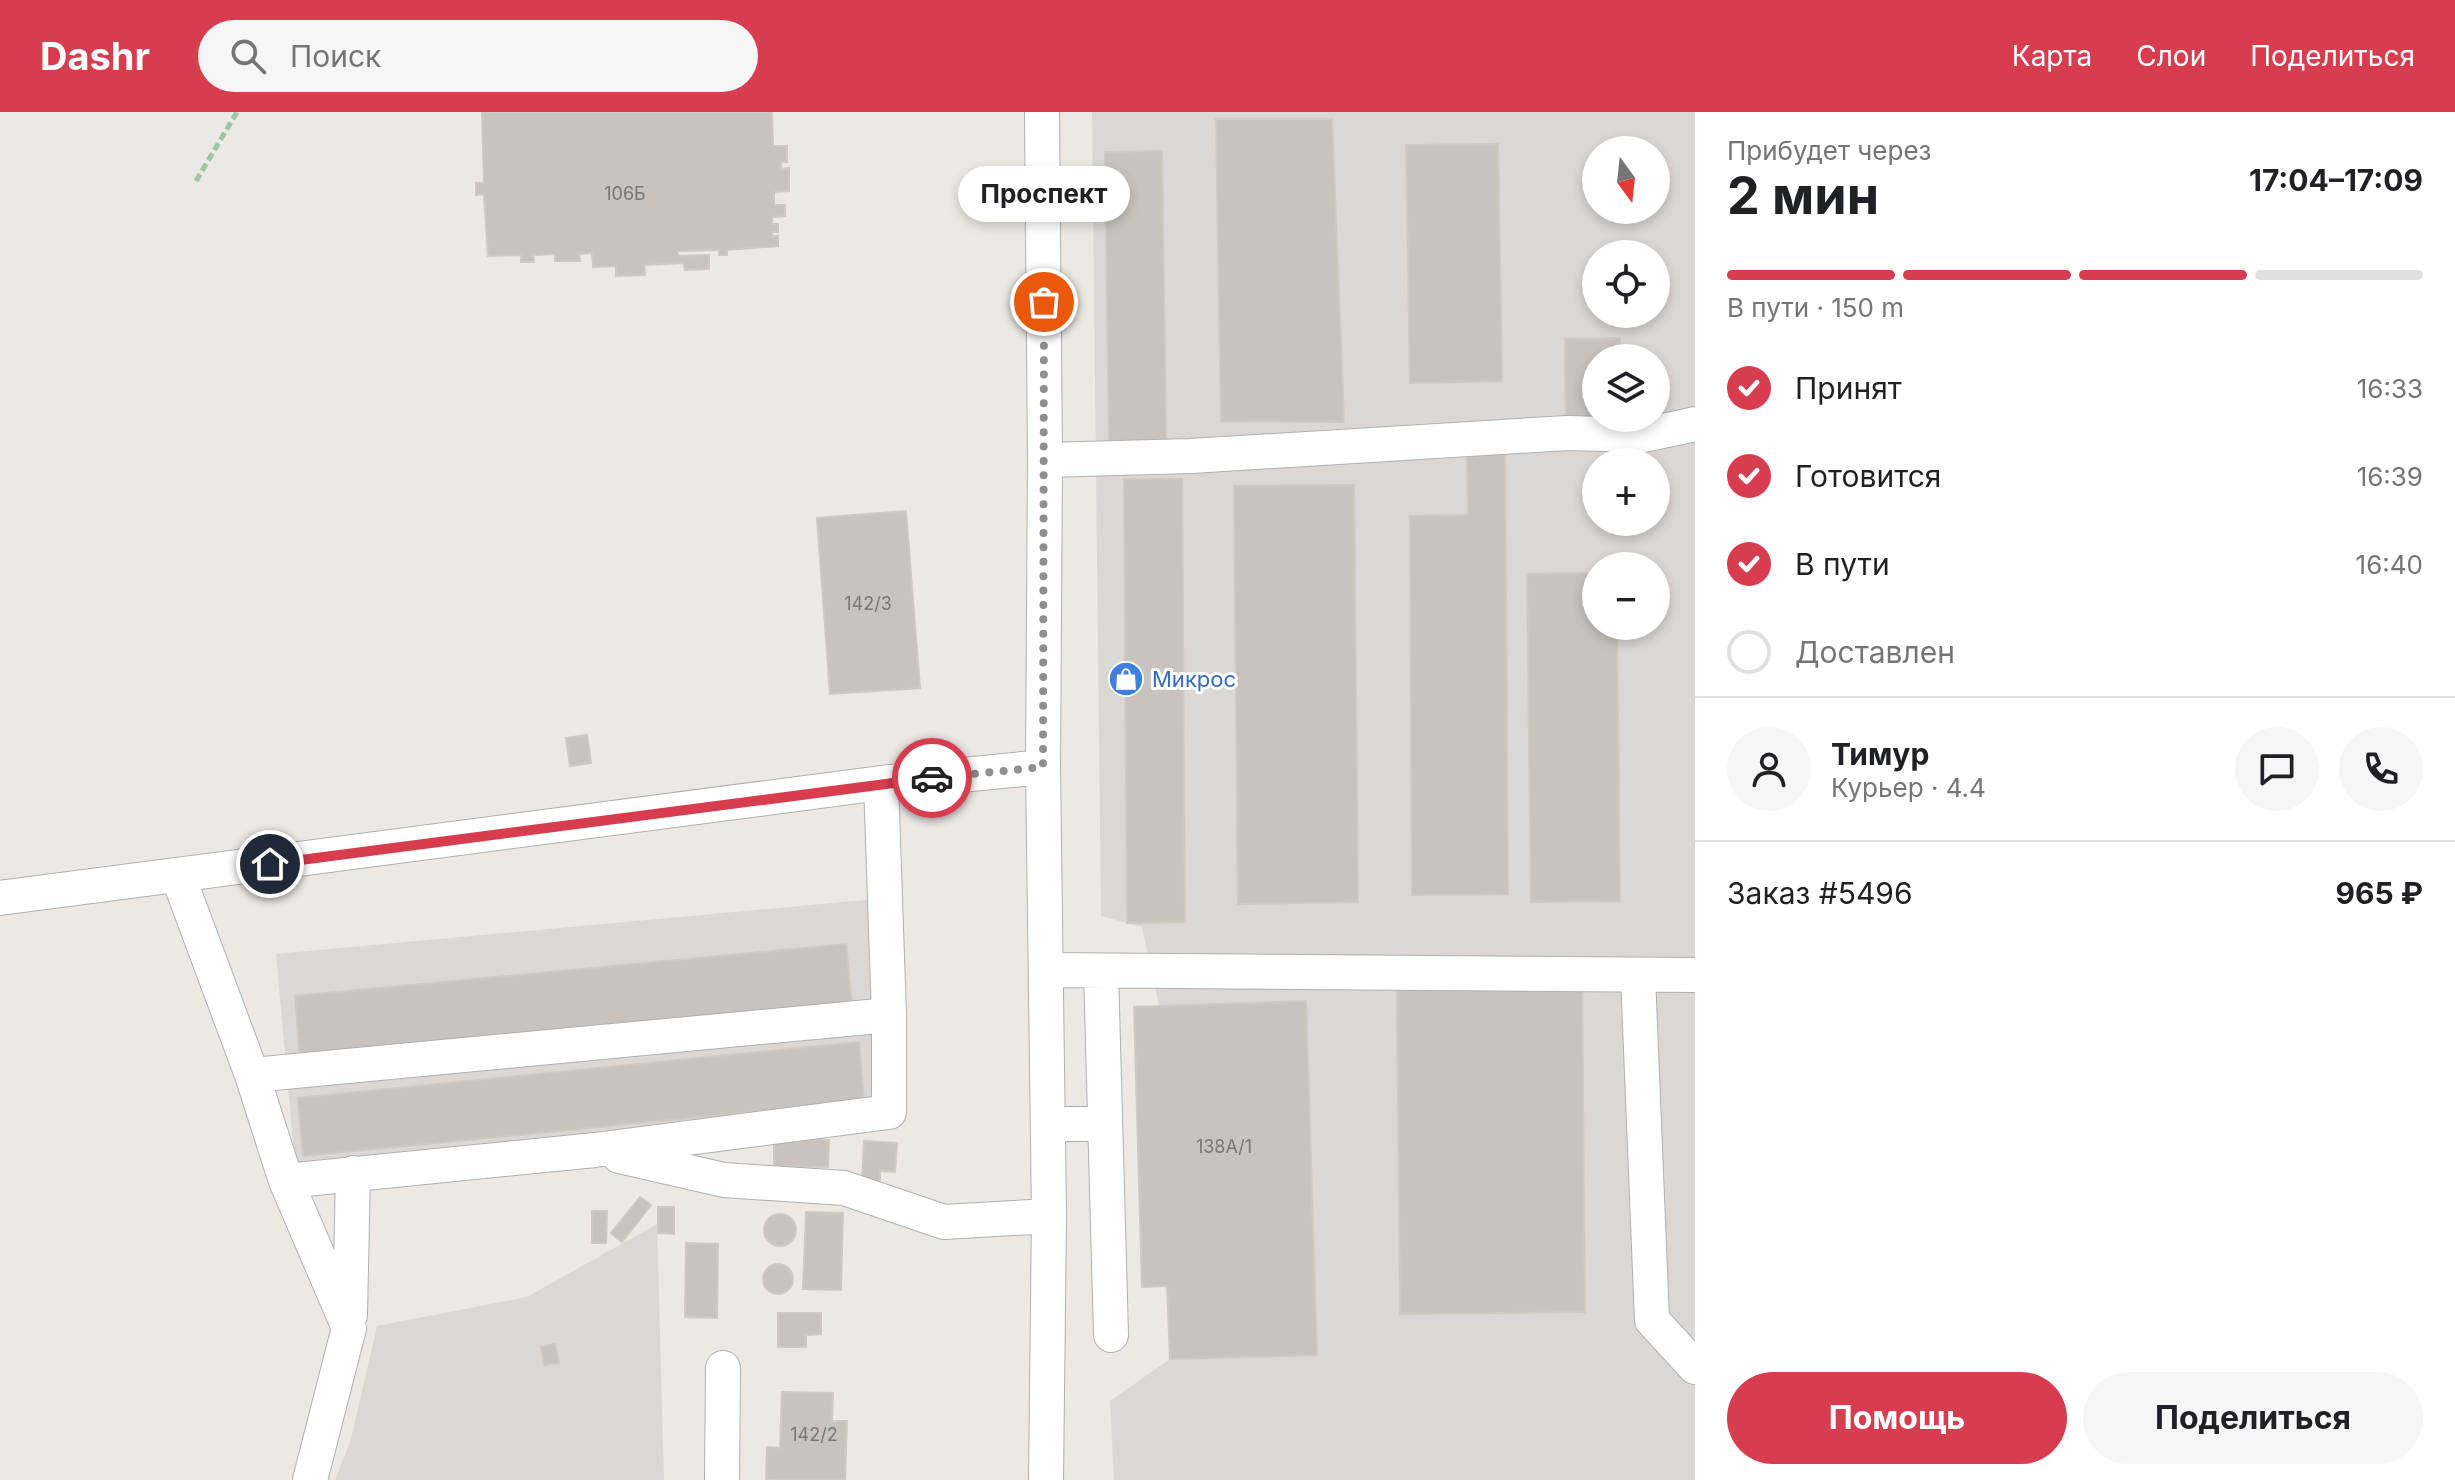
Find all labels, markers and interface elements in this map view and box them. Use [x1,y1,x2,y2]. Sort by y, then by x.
search box [198,20,758,92]
text: Dashr [40,33,150,79]
icon: search [226,34,270,78]
text: Поиск [290,38,381,74]
text: Карта [2012,39,2092,73]
text: Слои [2136,39,2206,73]
text: Поделиться [2250,39,2415,73]
text: Прибудет через [1727,135,1931,166]
north arrow [1582,136,1670,224]
map controls [1582,136,1670,640]
text: 17:04–17:09 [2249,162,2423,198]
text: 2 мин [1727,164,1879,227]
callout: Проспект [958,166,1130,222]
text: Проспект [981,178,1107,209]
house number: 106Б [604,183,646,204]
button: locate [1582,240,1670,328]
pin [1010,268,1078,336]
icon: bag [1022,280,1066,324]
text: В пути · 150 m [1727,292,1904,323]
button: layers [1582,344,1670,432]
icon: check [1727,366,1771,410]
text: Принят [1795,370,1902,406]
text: 16:33 [2357,373,2423,404]
button: + [1582,448,1670,536]
icon: check [1727,454,1771,498]
text: Готовится [1795,458,1941,494]
text: 16:39 [2357,461,2423,492]
icon: check [1727,542,1771,586]
text: В пути [1795,546,1890,582]
text: 16:40 [2356,549,2423,580]
button: − [1582,552,1670,640]
house number: 142/3 [844,593,892,614]
text: Доставлен [1795,634,1955,670]
shop icon: Микрос [1107,660,1145,698]
place label: Микрос [1152,666,1236,692]
button: person [1727,727,1811,811]
button: chat [2235,727,2319,811]
button: phone [2339,727,2423,811]
text: Тимур [1831,736,1929,772]
courier [892,738,972,818]
icon: car [910,756,954,800]
text: Курьер · 4.4 [1831,772,1986,803]
pin [236,830,304,898]
icon: home [248,842,292,886]
text: Заказ #5496 [1727,875,1913,911]
text: 965 ₽ [2336,875,2423,911]
house number: 138А/1 [1196,1136,1252,1157]
button: Помощь [1727,1372,2067,1464]
button: Поделиться [2083,1372,2423,1464]
house number: 142/2 [790,1424,838,1445]

